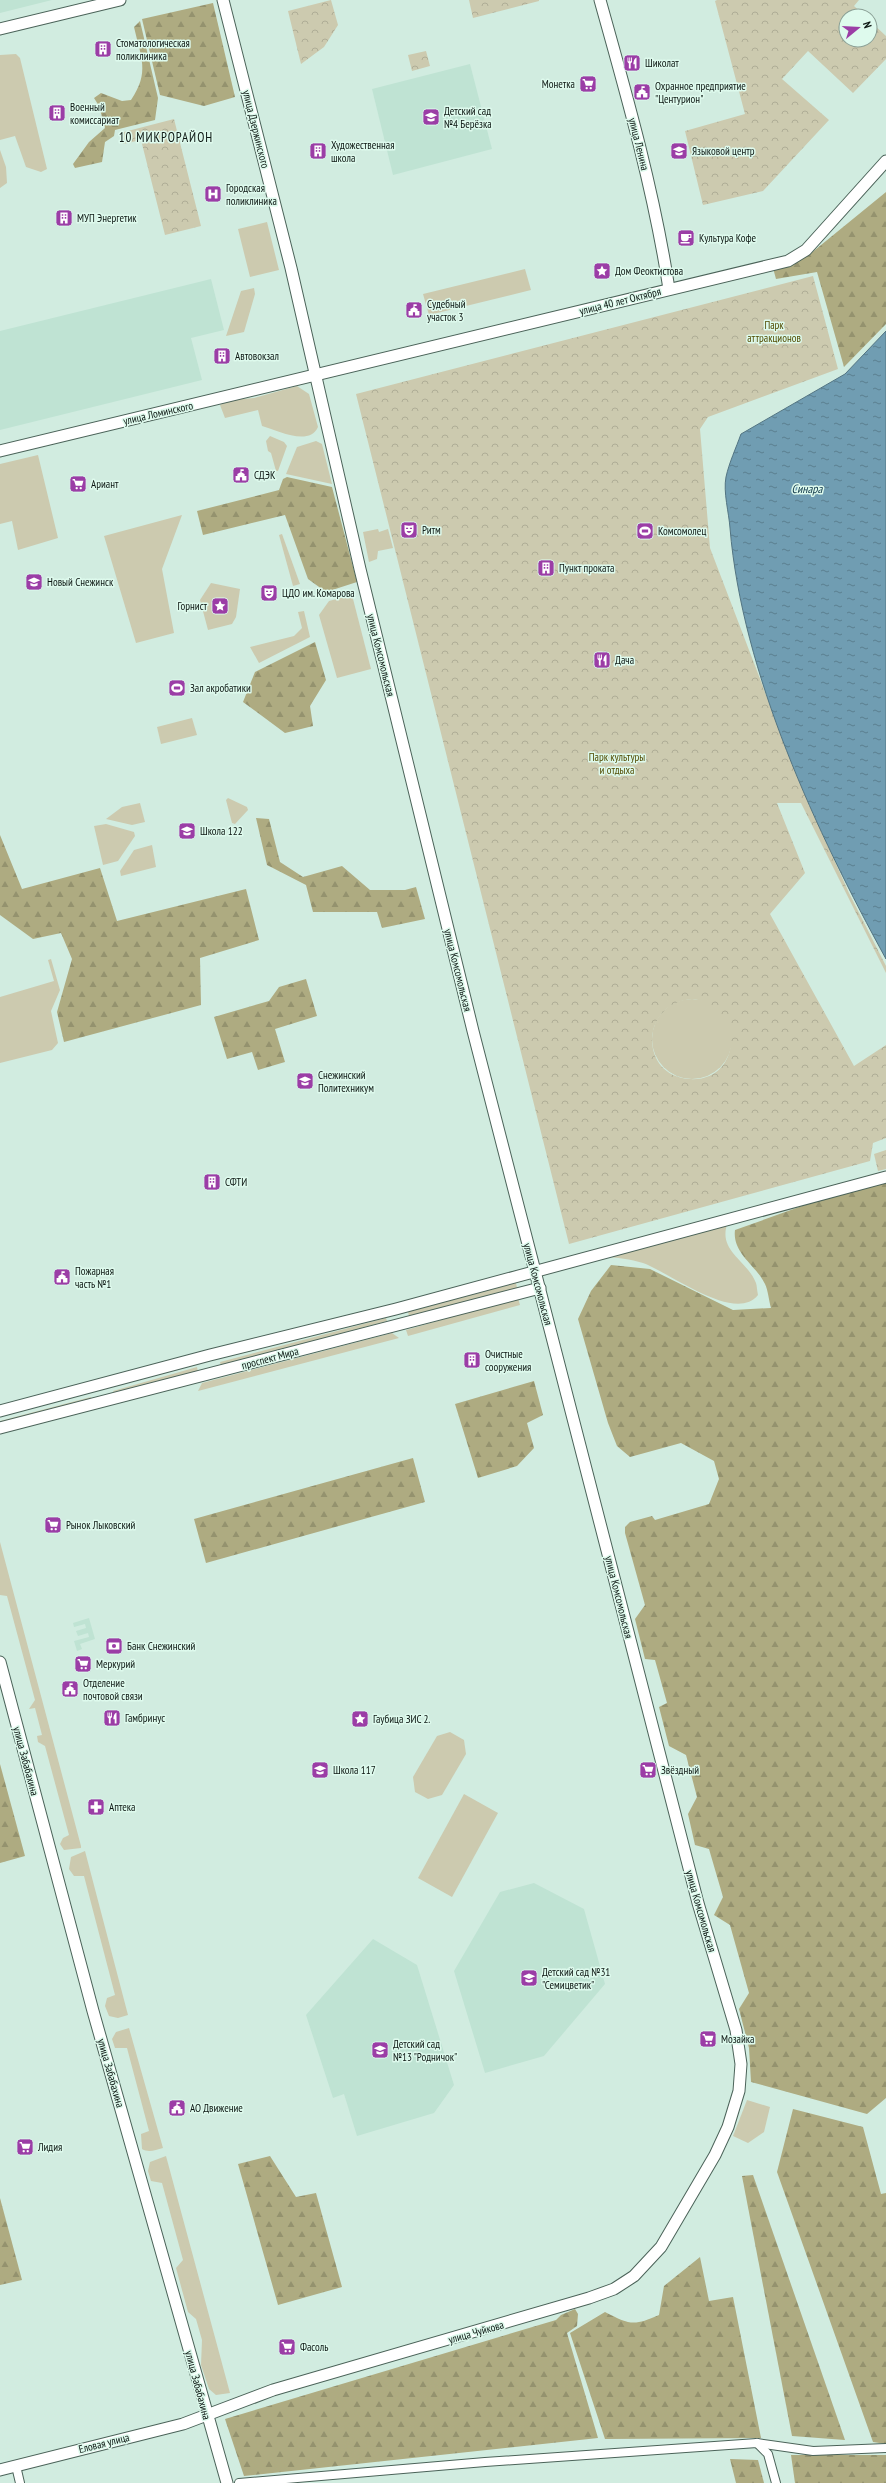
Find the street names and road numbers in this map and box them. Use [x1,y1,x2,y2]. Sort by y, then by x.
street label: улица Дзержинского [240,88,273,170]
street label: улица Ленина [626,116,652,172]
street label: улица 40 лет Октября [578,284,662,318]
street label: улица Ломинского [122,398,195,428]
street label: улица Комсомольская [364,612,398,698]
street label: улица Комсомольская [441,927,475,1013]
street label: улица Комсомольская [520,1241,556,1327]
street label: проспект Мира [240,1344,300,1372]
street label: улица Комсомольская [602,1554,636,1640]
street label: улица Забабахина [10,1725,42,1797]
street label: улица Комсомольская [683,1868,719,1954]
street label: улица Забабахина [94,2037,128,2109]
street label: улица Чуйкова [447,2317,505,2347]
street label: улица Забабахина [182,2349,214,2421]
street label: Еловая улица [77,2430,131,2456]

